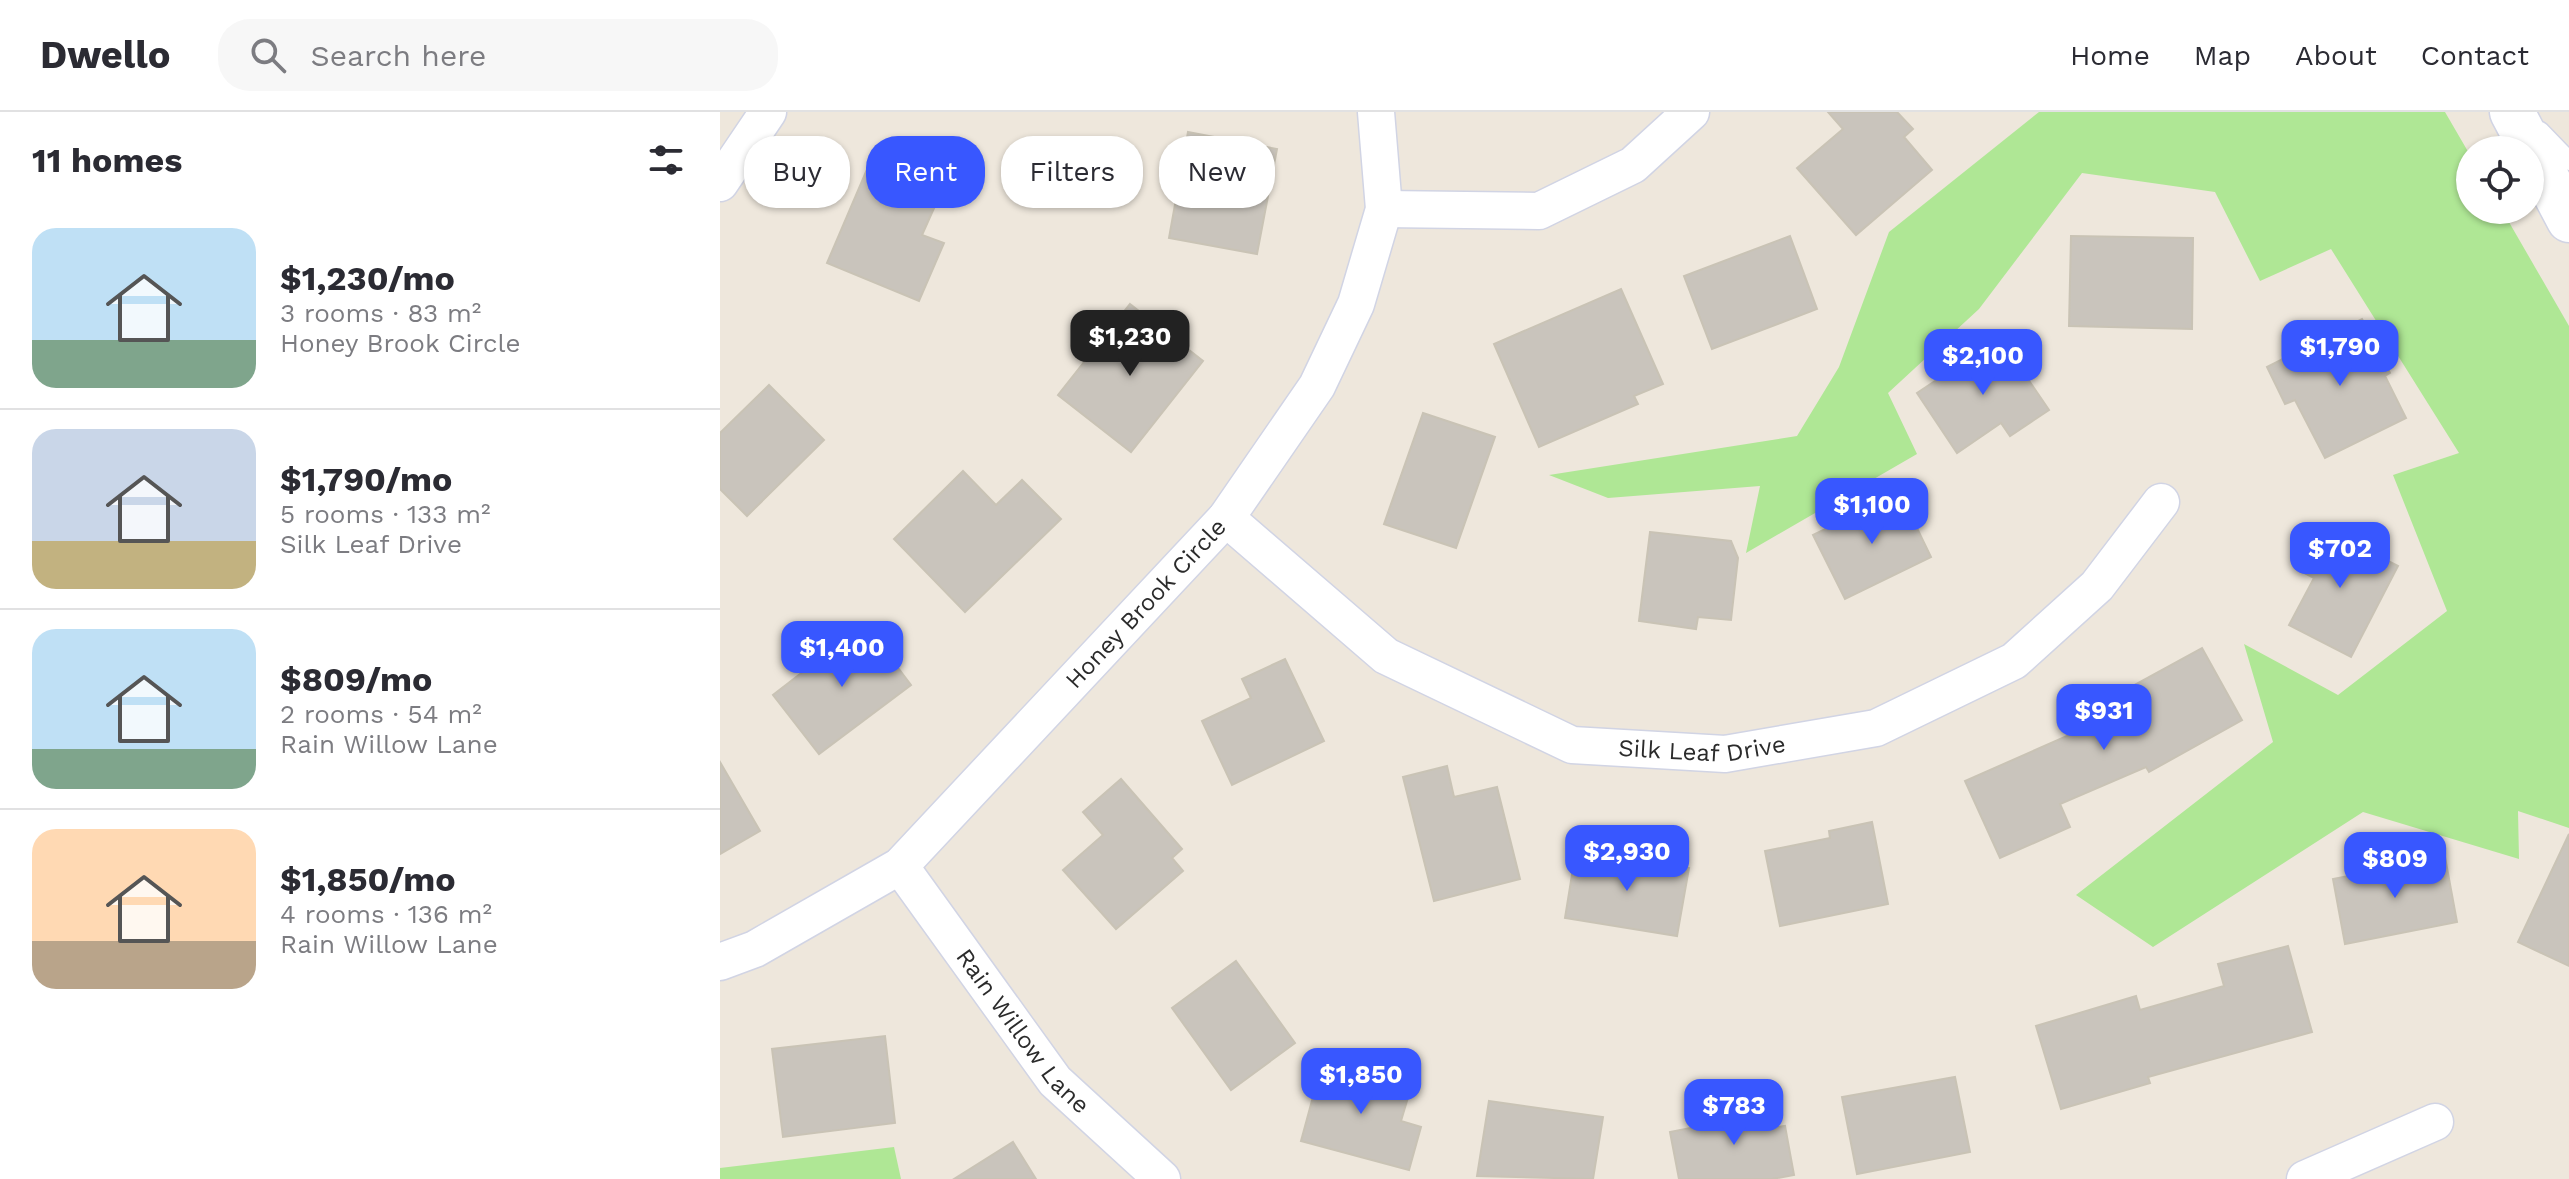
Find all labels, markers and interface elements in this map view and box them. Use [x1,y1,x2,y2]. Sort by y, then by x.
search box [218,19,778,91]
text: Dwello [40,33,170,77]
icon: search [246,33,290,77]
text: Search here [310,38,486,73]
text: Home [2070,39,2150,72]
text: Map [2194,39,2251,72]
text: About [2295,39,2377,72]
text: Contact [2421,39,2529,72]
chip: Buy [744,136,850,208]
chip: Rent [866,136,985,208]
chip: Filters [1001,136,1143,208]
chip: New [1159,136,1275,208]
map controls [2456,136,2544,224]
button: locate [2456,136,2544,224]
icon: filters [644,138,688,182]
text: 11 homes [32,140,182,180]
text: $1,230/mo [280,258,455,298]
icon: home [96,260,192,356]
text: 3 rooms · 83 m² [280,298,481,328]
pin: $1,230 [1065,310,1195,378]
pin: $1,790 [2275,320,2405,388]
text: $1,230 [1088,321,1172,351]
text: Honey Brook Circle [280,328,520,358]
pin: $2,100 [1918,329,2048,397]
text: $1,790 [2299,331,2381,361]
text: $2,100 [1942,340,2024,370]
text: $1,790/mo [280,459,452,499]
icon: home [96,461,192,557]
pin: $1,100 [1807,478,1937,546]
text: $1,100 [1833,489,1911,519]
text: 5 rooms · 133 m² [280,499,491,529]
street label: Honey Brook Circle [1060,513,1232,694]
pin: $702 [2293,522,2387,590]
text: Silk Leaf Drive [280,529,462,559]
text: $702 [2308,533,2372,563]
pin: $1,400 [777,621,907,689]
text: $1,400 [799,632,885,662]
text: $809/mo [280,659,432,699]
icon: home [96,661,192,757]
pin: $931 [2057,684,2151,752]
text: $931 [2074,695,2134,725]
text: 2 rooms · 54 m² [280,699,482,729]
text: Rain Willow Lane [280,729,498,759]
street label: Silk Leaf Drive [1618,730,1788,768]
pin: $2,930 [1562,825,1692,893]
pin: $809 [2348,832,2442,900]
text: $2,930 [1583,836,1671,866]
text: $809 [2362,843,2428,873]
text: $1,850/mo [280,859,456,899]
icon: home [96,861,192,957]
text: 4 rooms · 136 m² [280,899,492,929]
text: Rain Willow Lane [280,929,498,959]
street label: Rain Willow Lane [950,943,1095,1119]
pin: $1,850 [1296,1048,1426,1116]
text: $1,850 [1319,1059,1403,1089]
pin: $783 [1687,1079,1781,1147]
text: $783 [1702,1090,1766,1120]

